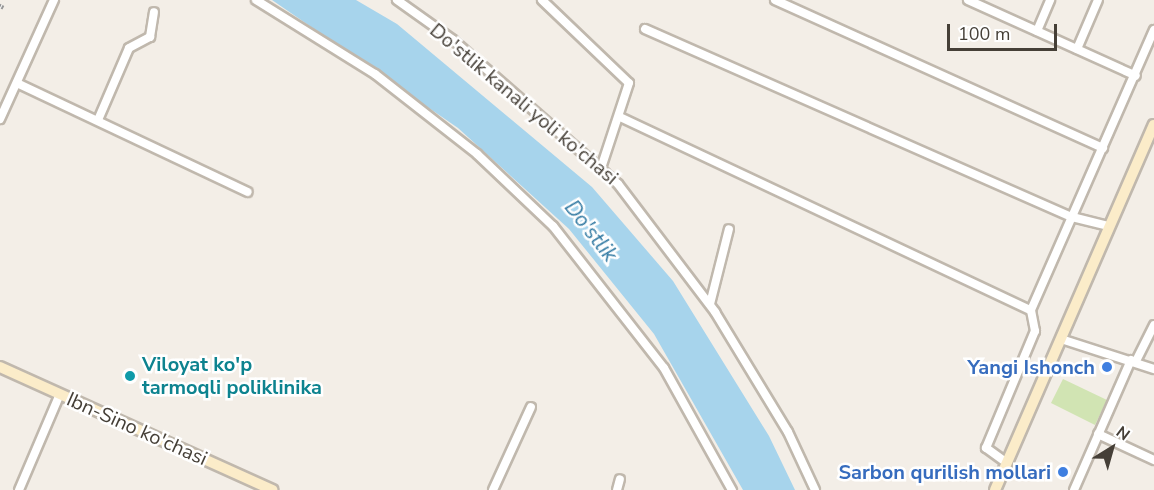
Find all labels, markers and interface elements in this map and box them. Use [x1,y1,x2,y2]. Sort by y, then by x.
scale bar [950,12,1060,50]
street label: Do'stlik kanali yoli ko'chasi [425,18,623,190]
text: 100 m [958,22,1010,46]
water label: Do'stlik [559,195,623,267]
place label: Viloyat ko'p tarmoqli poliklinika [142,352,322,399]
place label: Yangi Ishonch [968,355,1095,379]
marker: Yangi Ishonch [1100,360,1114,374]
marker: Viloyat ko'p tarmoqli poliklinika [123,369,137,383]
street label: Ibn-Sino ko'chasi [63,387,211,471]
north arrow [1082,418,1142,478]
text: N [1111,421,1134,446]
place label: Sarbon qurilish mollari [838,460,1051,484]
marker: Sarbon qurilish mollari [1056,465,1070,479]

